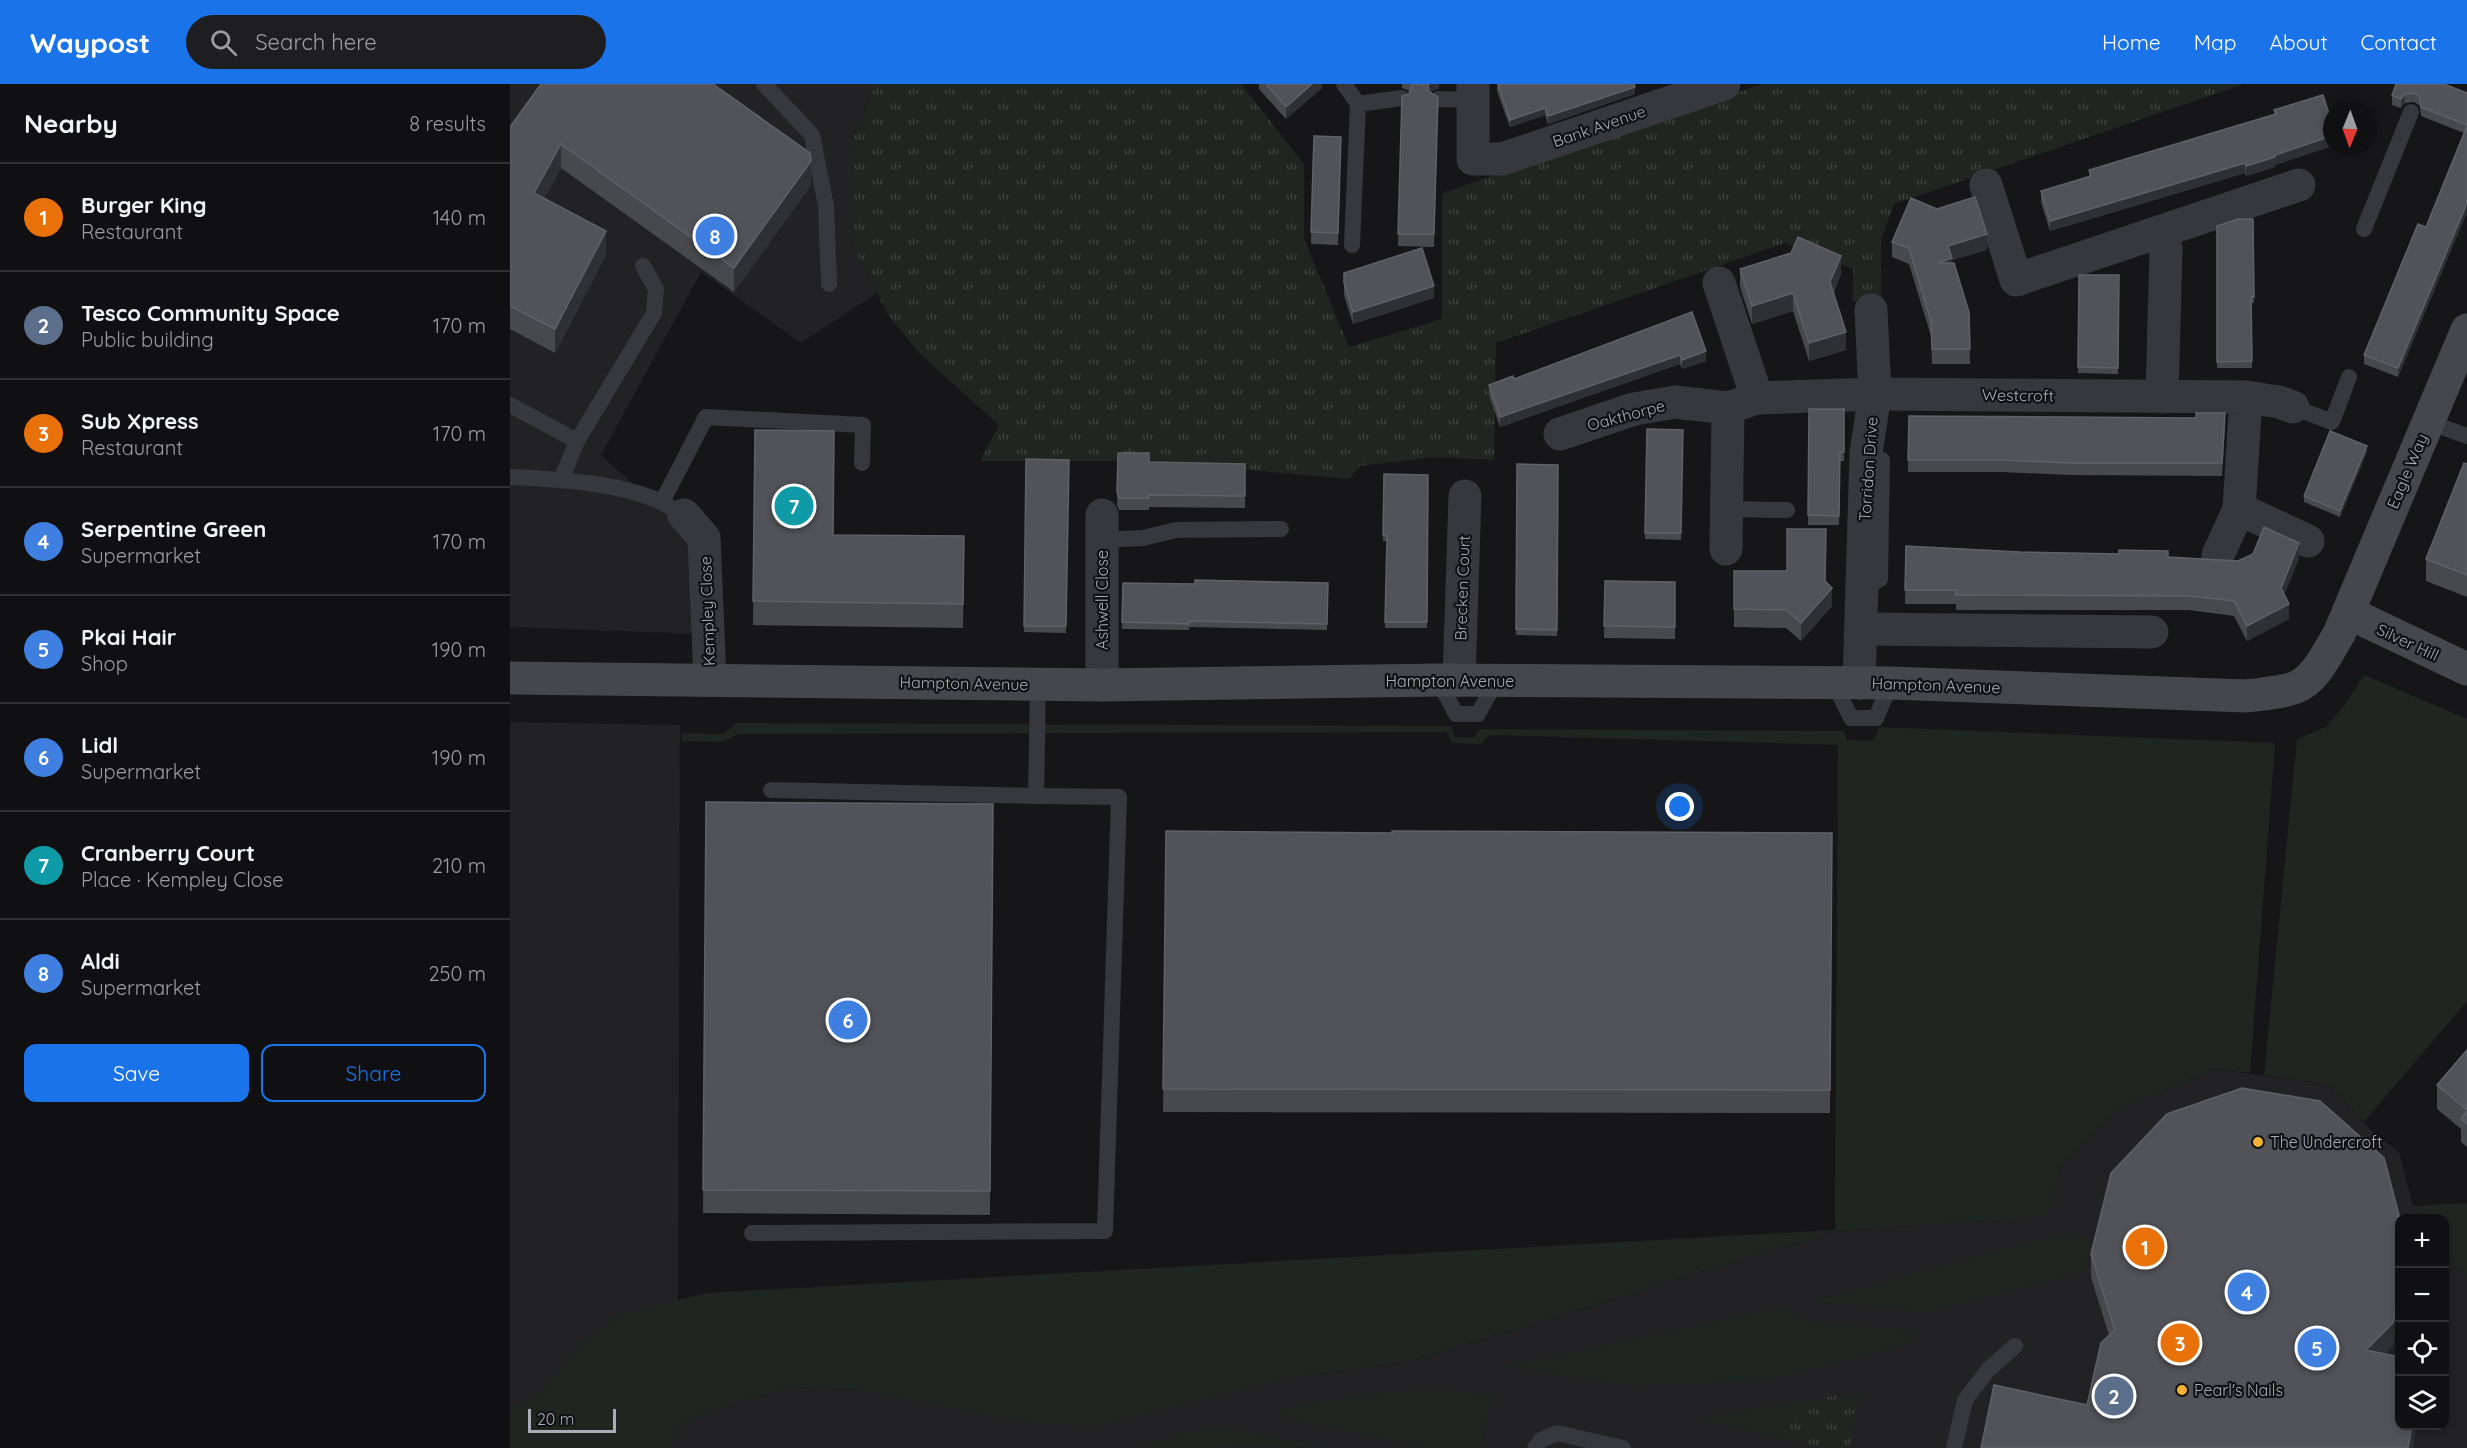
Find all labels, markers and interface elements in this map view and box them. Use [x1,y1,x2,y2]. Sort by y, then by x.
search box [186,15,606,69]
text: Waypost [30,25,150,60]
icon: search [207,26,240,59]
text: Search here [255,28,377,56]
text: Home [2102,29,2161,55]
text: Map [2194,29,2237,55]
text: About [2270,29,2328,55]
text: Contact [2361,29,2437,55]
street label: Bank Avenue [1550,101,1648,151]
north arrow [2323,102,2377,156]
text: Nearby [24,107,118,140]
text: 8 results [409,111,486,136]
text: Burger King [81,191,207,219]
text: 1 [40,205,47,230]
text: 140 m [433,205,486,230]
pin: 8 [696,214,734,258]
text: Restaurant [81,219,183,244]
text: Tesco Community Space [81,299,340,327]
text: 2 [38,313,49,338]
text: 170 m [433,313,486,338]
text: Public building [81,327,214,352]
street label: Westcroft [1982,384,2054,406]
street label: Oakthorpe [1585,395,1667,435]
text: Sub Xpress [81,407,199,435]
street label: Torridon Drive [1854,416,1882,522]
text: 3 [38,421,49,446]
text: 170 m [433,421,486,446]
street label: Eagle Way [2382,430,2432,512]
text: Restaurant [81,435,183,460]
pin: 7 [774,484,814,528]
text: Serpentine Green [81,515,266,543]
text: 4 [38,529,49,554]
text: 170 m [433,529,486,554]
street label: Brecken Court [1450,535,1474,641]
text: Supermarket [81,543,201,568]
street label: Ashwell Close [1092,550,1112,650]
street label: Kempley Close [695,556,719,666]
street label: Silver Hill [2374,619,2442,665]
text: Pkai Hair [81,623,176,651]
text: 5 [38,637,49,662]
text: 190 m [432,637,486,662]
text: Shop [81,651,128,676]
street label: Hampton Avenue [1386,671,1514,691]
street label: Hampton Avenue [899,672,1029,694]
street label: Hampton Avenue [1871,673,2001,697]
text: Lidl [81,731,118,759]
text: 6 [38,745,49,770]
text: 190 m [432,745,486,770]
text: Supermarket [81,759,201,784]
your location [1665,792,1694,821]
text: Cranberry Court [81,839,255,867]
text: 7 [38,853,49,878]
text: 210 m [432,853,486,878]
text: Place · Kempley Close [81,867,284,892]
text: Aldi [81,947,120,975]
text: 8 [38,961,49,986]
text: 250 m [428,961,486,986]
text: Supermarket [81,975,201,1000]
pin: 6 [828,998,868,1042]
button: Save [24,1044,249,1102]
button: Share [261,1044,486,1102]
place label: The Undercroft [2270,1132,2382,1152]
marker: The Undercroft [2251,1135,2265,1149]
map controls [2395,1214,2449,1430]
button: + [2395,1214,2449,1268]
pin: 1 [2126,1224,2164,1270]
button: − [2395,1268,2449,1322]
pin: 4 [2228,1270,2266,1314]
pin: 3 [2160,1320,2200,1366]
button: locate [2395,1322,2449,1376]
pin: 5 [2298,1326,2336,1370]
pin: 2 [2094,1374,2134,1418]
button: layers [2395,1376,2449,1430]
place label: Pearl's Nails [2194,1380,2283,1400]
marker: Pearl's Nails [2175,1383,2189,1397]
scale bar [528,1406,616,1434]
text: 20 m [537,1409,574,1429]

